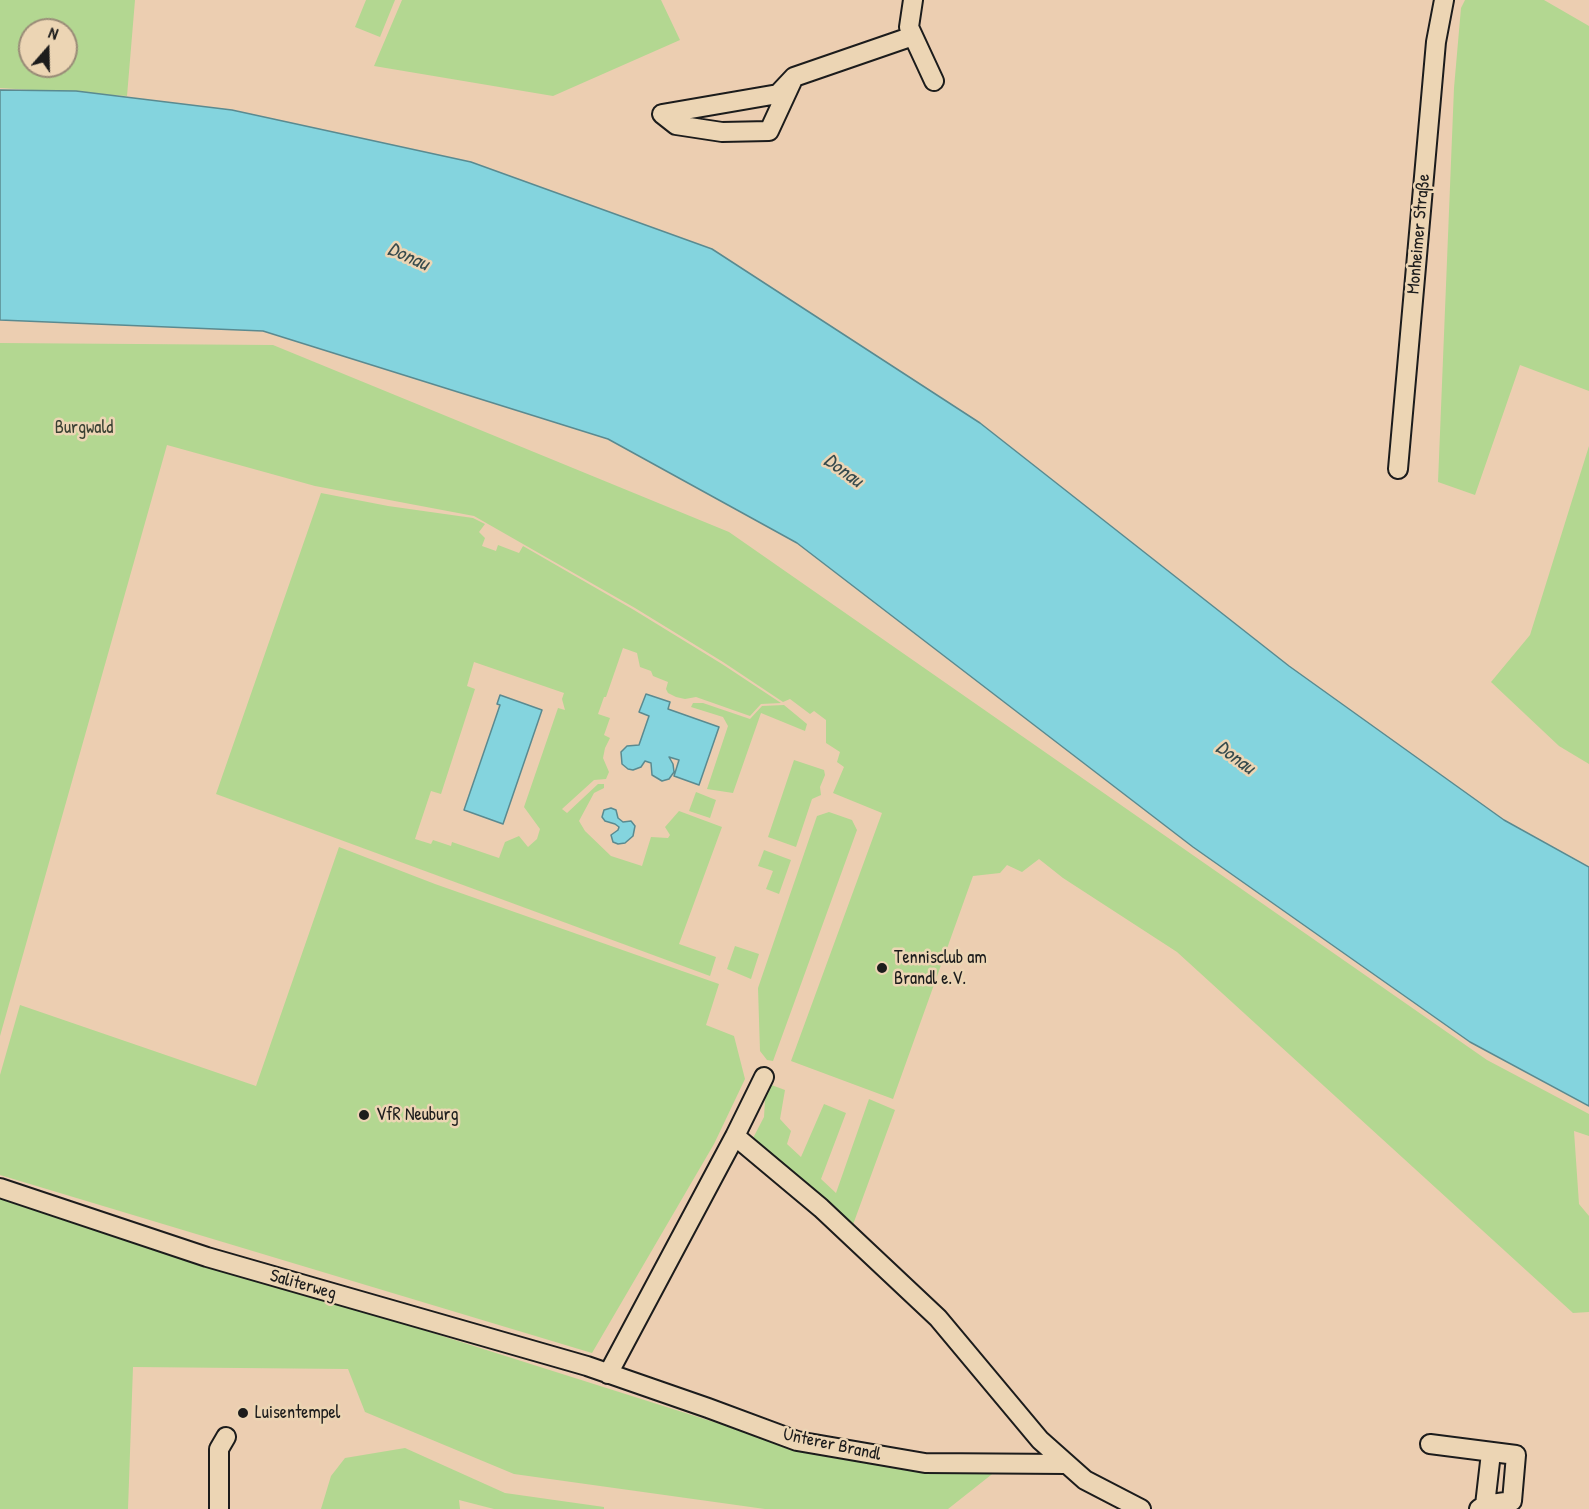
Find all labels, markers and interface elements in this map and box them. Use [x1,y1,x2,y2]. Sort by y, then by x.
north arrow [18,18,78,78]
text: N [46,21,61,45]
street label: Monheimer Straße [1403,173,1435,295]
water label: Donau [384,237,432,277]
park label: Burgwald [55,417,113,439]
water label: Donau [819,449,867,493]
water label: Donau [1211,736,1259,780]
place label: Tennisclub am Brandl e.V. [894,947,987,990]
marker: Tennisclub am Brandl e.V. [875,961,889,975]
place label: VfR Neuburg [376,1104,458,1126]
marker: VfR Neuburg [357,1108,371,1122]
street label: Saliterweg [267,1265,339,1305]
place label: Luisentempel [255,1402,340,1424]
marker: Luisentempel [236,1406,250,1420]
street label: Unterer Brandl [781,1424,883,1466]

